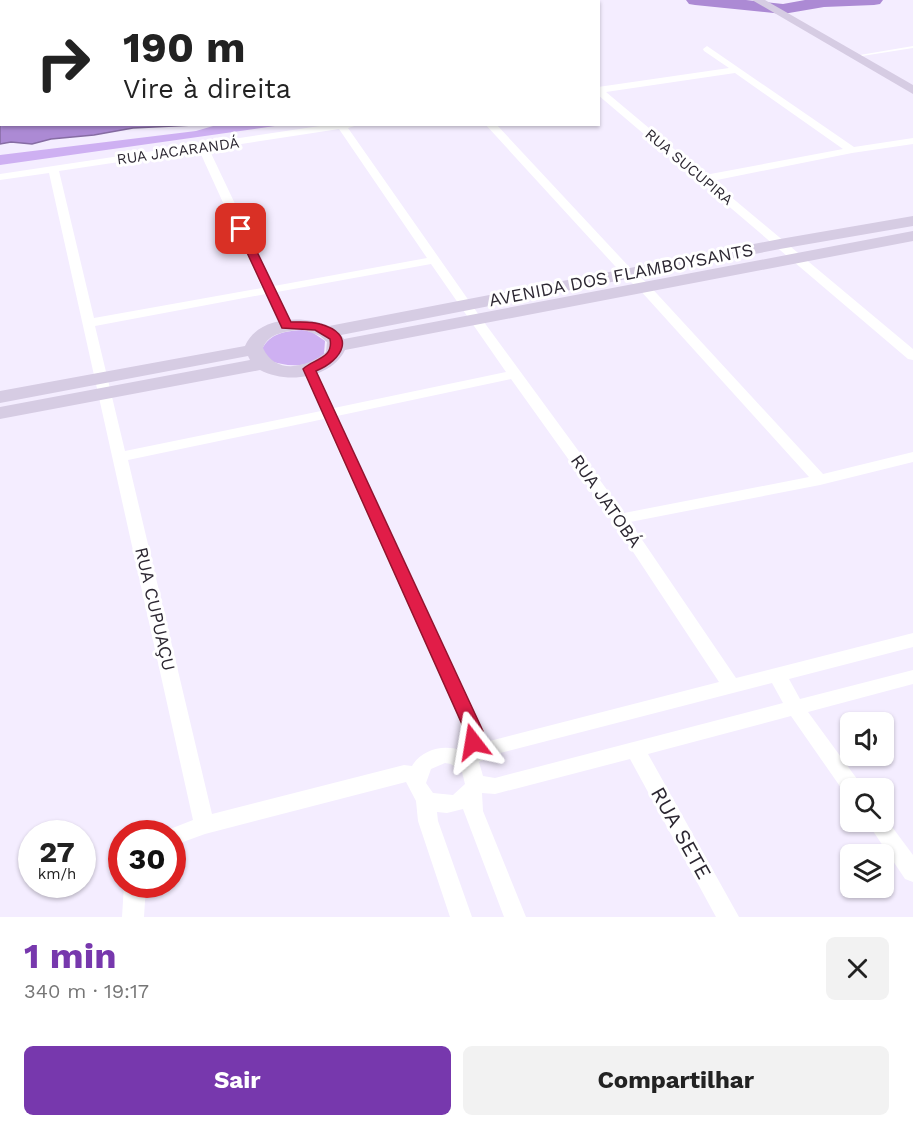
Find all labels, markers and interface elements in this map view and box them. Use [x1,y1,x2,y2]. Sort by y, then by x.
text: 190 m [123,23,246,72]
icon: right [24,24,102,102]
text: Vire à direita [123,73,291,105]
street label: RUA SUCUPIRA [641,125,737,209]
street label: RUA JACARANDÁ [116,133,240,169]
pin [215,203,266,254]
icon: arrive [224,212,257,245]
street label: AVENIDA DOS FLAMBOYSANTS [487,239,755,310]
street label: RUA JATOBÁ [567,450,646,551]
street label: RUA CUPUAÇU [131,545,180,673]
position arrow [441,710,505,774]
map controls [840,712,894,898]
button: sound [840,712,894,766]
button: search [840,778,894,832]
street label: RUA SETE [646,782,717,883]
speed limit sign: 30 [108,820,186,898]
text: 27 [39,834,75,869]
button: layers [840,844,894,898]
text: km/h [38,865,76,883]
text: 1 min [24,935,116,977]
button: close [826,937,889,1000]
text: 340 m · 19:17 [24,979,149,1003]
button: Sair [24,1046,451,1115]
button: Compartilhar [463,1046,889,1115]

